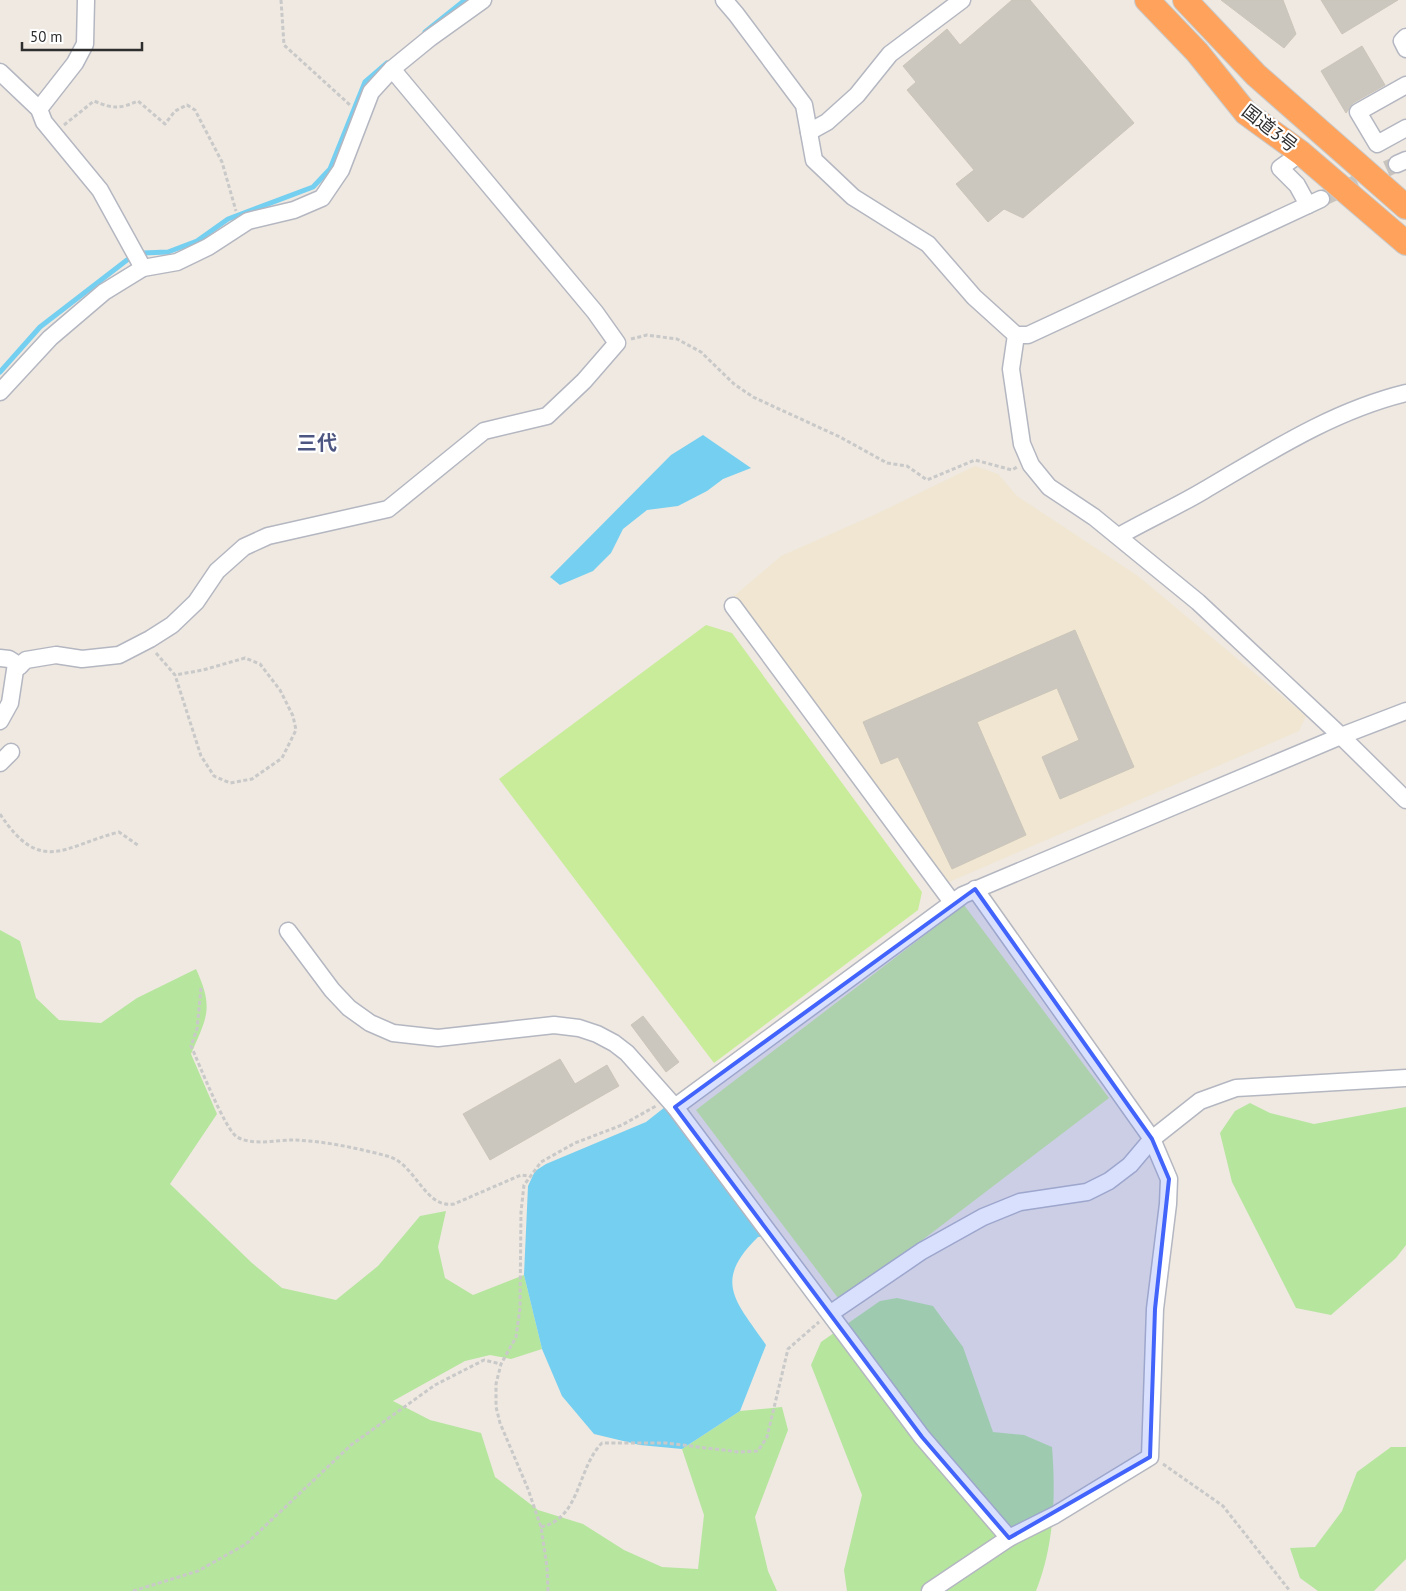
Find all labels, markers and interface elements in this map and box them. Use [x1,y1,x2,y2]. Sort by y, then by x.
scale bar [22,20,142,52]
text: 50 m [30,27,63,46]
street label: 国道3号 [1238,99,1302,157]
district label: 三代 [297,430,337,456]

